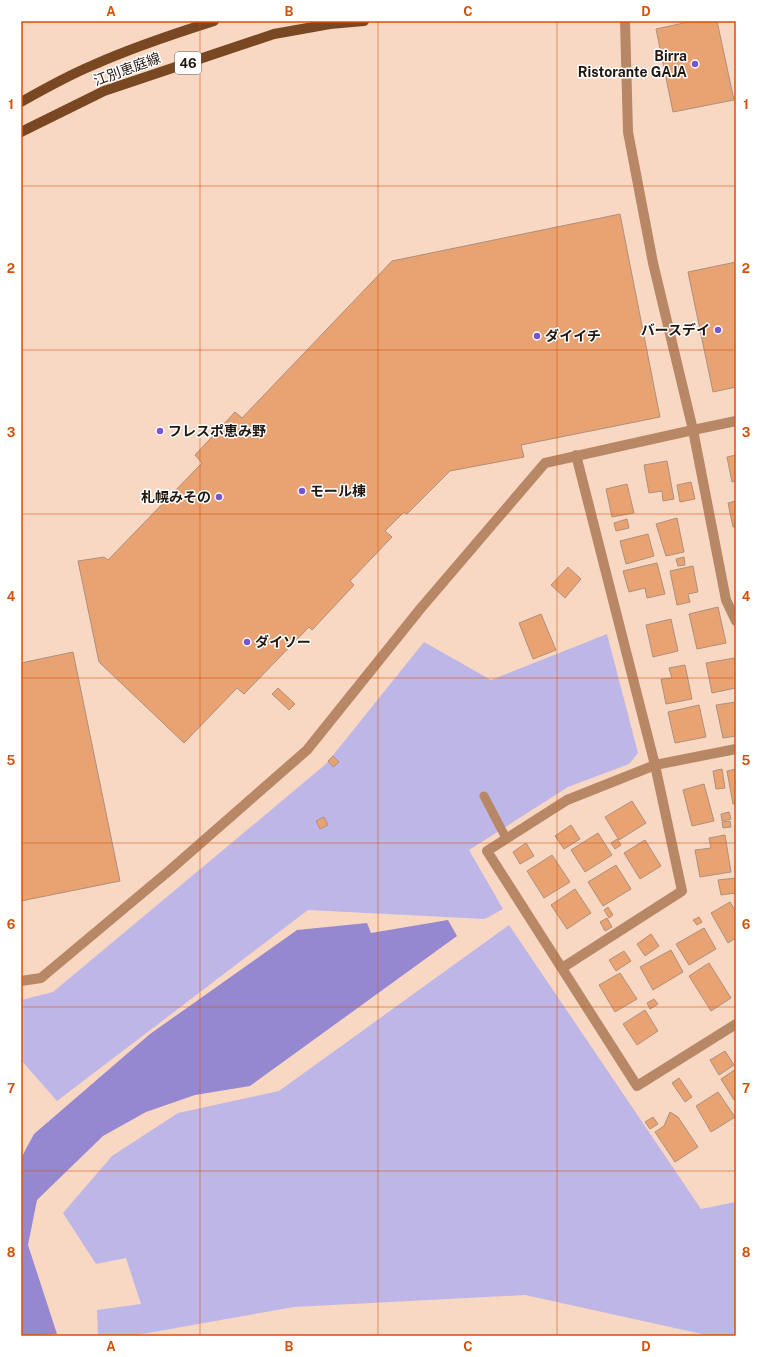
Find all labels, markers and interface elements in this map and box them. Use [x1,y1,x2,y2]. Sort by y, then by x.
text: A [106,4,116,19]
text: B [285,4,294,19]
text: C [463,4,473,19]
text: D [641,4,651,19]
place label: Birra Ristorante GAJA [578,48,687,80]
street label: 江別恵庭線 [91,50,163,88]
road number: 46 [175,52,201,74]
marker: Birra Ristorante GAJA [690,59,700,69]
text: 1 [8,97,14,112]
text: 1 [743,97,749,112]
text: 2 [7,261,15,276]
text: 2 [742,261,750,276]
place label: バースデイ [641,322,710,338]
marker: バースデイ [713,325,723,335]
place label: ダイイチ [545,328,601,344]
marker: ダイイチ [532,331,542,341]
place label: フレスポ恵み野 [168,423,266,439]
text: 3 [7,425,16,440]
text: 3 [742,425,751,440]
marker: フレスポ恵み野 [155,426,165,436]
place label: モール棟 [310,483,366,499]
marker: モール棟 [297,486,307,496]
place label: 札幌みその [141,489,211,505]
marker: 札幌みその [214,492,224,502]
text: 4 [7,589,16,604]
text: 4 [742,589,751,604]
place label: ダイソー [255,634,311,650]
marker: ダイソー [242,637,252,647]
text: 5 [7,753,16,768]
text: 5 [742,753,751,768]
text: 6 [7,917,16,932]
text: 6 [742,917,751,932]
text: 7 [7,1081,15,1096]
text: 7 [742,1081,750,1096]
text: 8 [7,1245,16,1260]
text: 8 [742,1245,751,1260]
text: A [106,1339,116,1354]
text: B [285,1339,294,1354]
text: C [463,1339,473,1354]
text: D [641,1339,651,1354]

